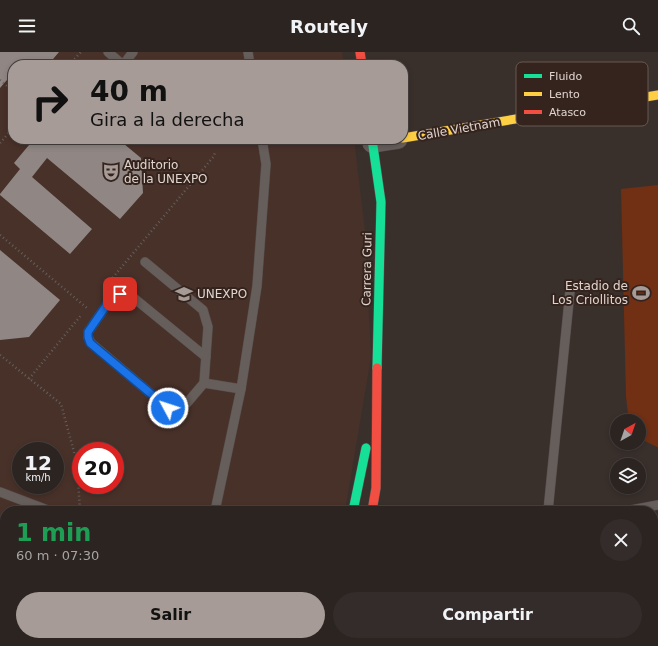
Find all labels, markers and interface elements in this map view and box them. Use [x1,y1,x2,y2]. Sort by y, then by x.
icon: menu [16,15,38,37]
icon: search [620,15,642,37]
text: Routely [290,16,368,37]
legend [516,62,648,126]
text: Fluido [549,70,582,83]
text: 40 m [90,75,168,108]
icon: right [24,76,76,128]
text: Lento [549,88,580,101]
text: Atasco [549,106,586,119]
text: Gira a la derecha [90,109,245,130]
street label: Calle Vietnam [417,115,501,143]
place label: Auditorio de la UNEXPO [124,158,208,186]
theatre icon: Auditorio de la UNEXPO [101,162,121,182]
street label: Carrera Guri [359,232,375,306]
pin [103,277,137,311]
place label: Estadio de Los Criollitos [552,279,628,307]
icon: arrive [109,283,131,305]
sports icon: Estadio de Los Criollitos [631,283,651,303]
school or university icon: UNEXPO [174,284,194,304]
place label: UNEXPO [197,287,247,301]
position arrow [147,387,189,429]
north arrow [610,414,646,450]
map controls [610,414,646,494]
speed limit sign: 20 [72,442,124,494]
text: 12 [24,451,52,475]
button: layers [610,458,646,494]
text: km/h [25,472,51,483]
text: 1 min [16,519,91,547]
button: close [600,519,642,561]
text: 60 m · 07:30 [16,548,99,563]
button: Salir [16,592,325,638]
button: Compartir [333,592,642,638]

